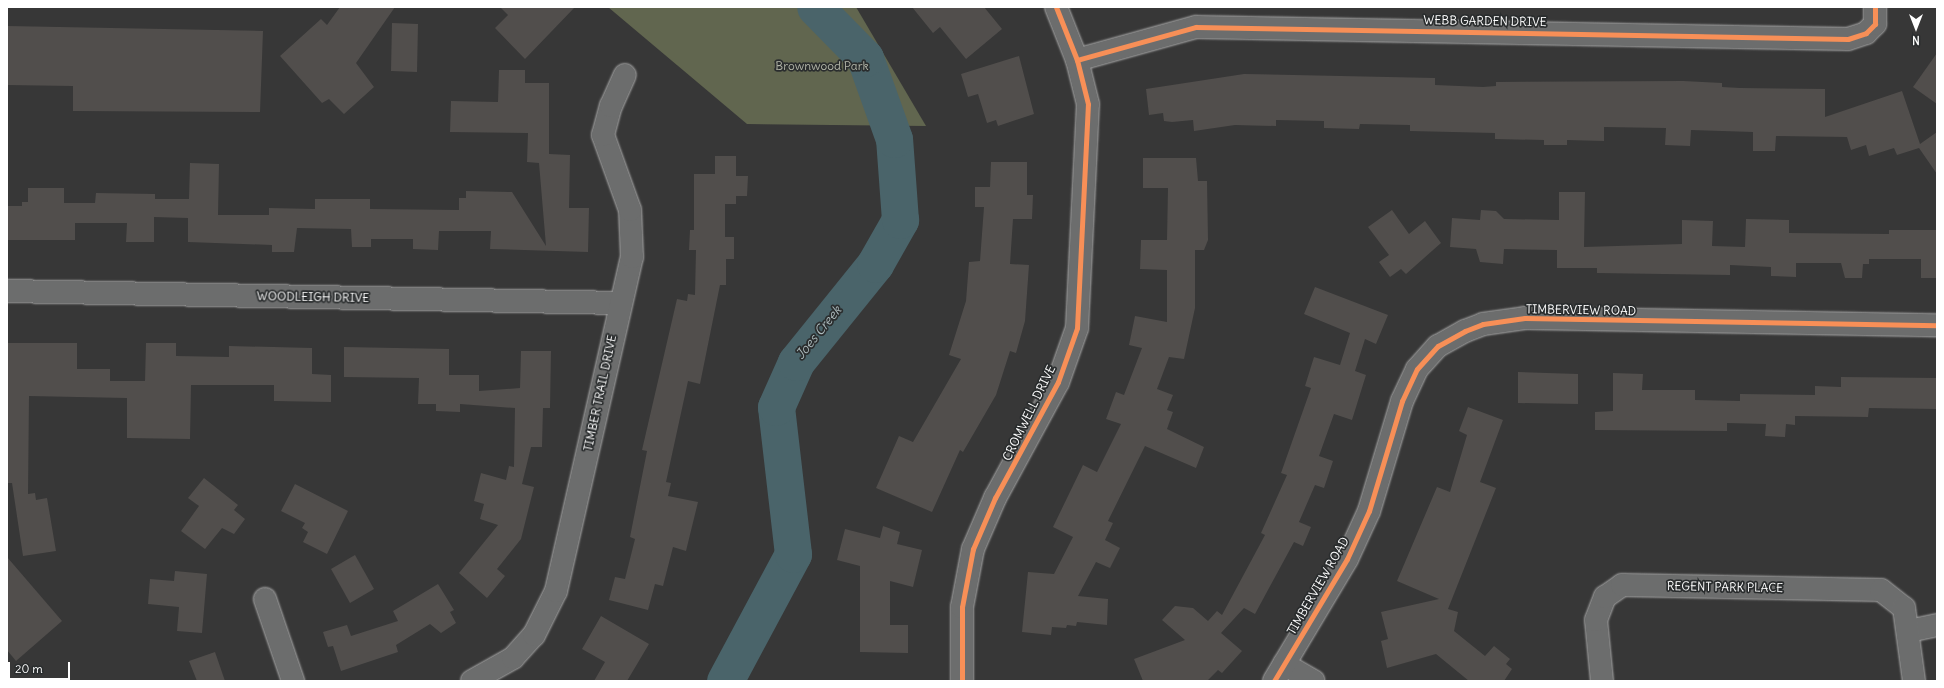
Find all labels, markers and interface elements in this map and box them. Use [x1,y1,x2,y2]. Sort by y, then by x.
north arrow [1896,8,1936,48]
street label: WEBB GARDEN DRIVE [1423,13,1547,29]
text: N [1912,33,1920,47]
park label: Brownwood Park [775,59,869,73]
street label: WOODLEIGH DRIVE [257,289,369,305]
street label: TIMBERVIEW ROAD [1526,302,1636,318]
water label: Joes Creek [793,303,845,363]
street label: TIMBER TRAIL DRIVE [581,333,619,453]
street label: CROMWELL DRIVE [1000,363,1058,463]
street label: TIMBERVIEW ROAD [1284,535,1352,637]
street label: REGENT PARK PLACE [1667,579,1783,595]
scale bar [10,654,72,680]
text: 20 m [15,661,43,676]

